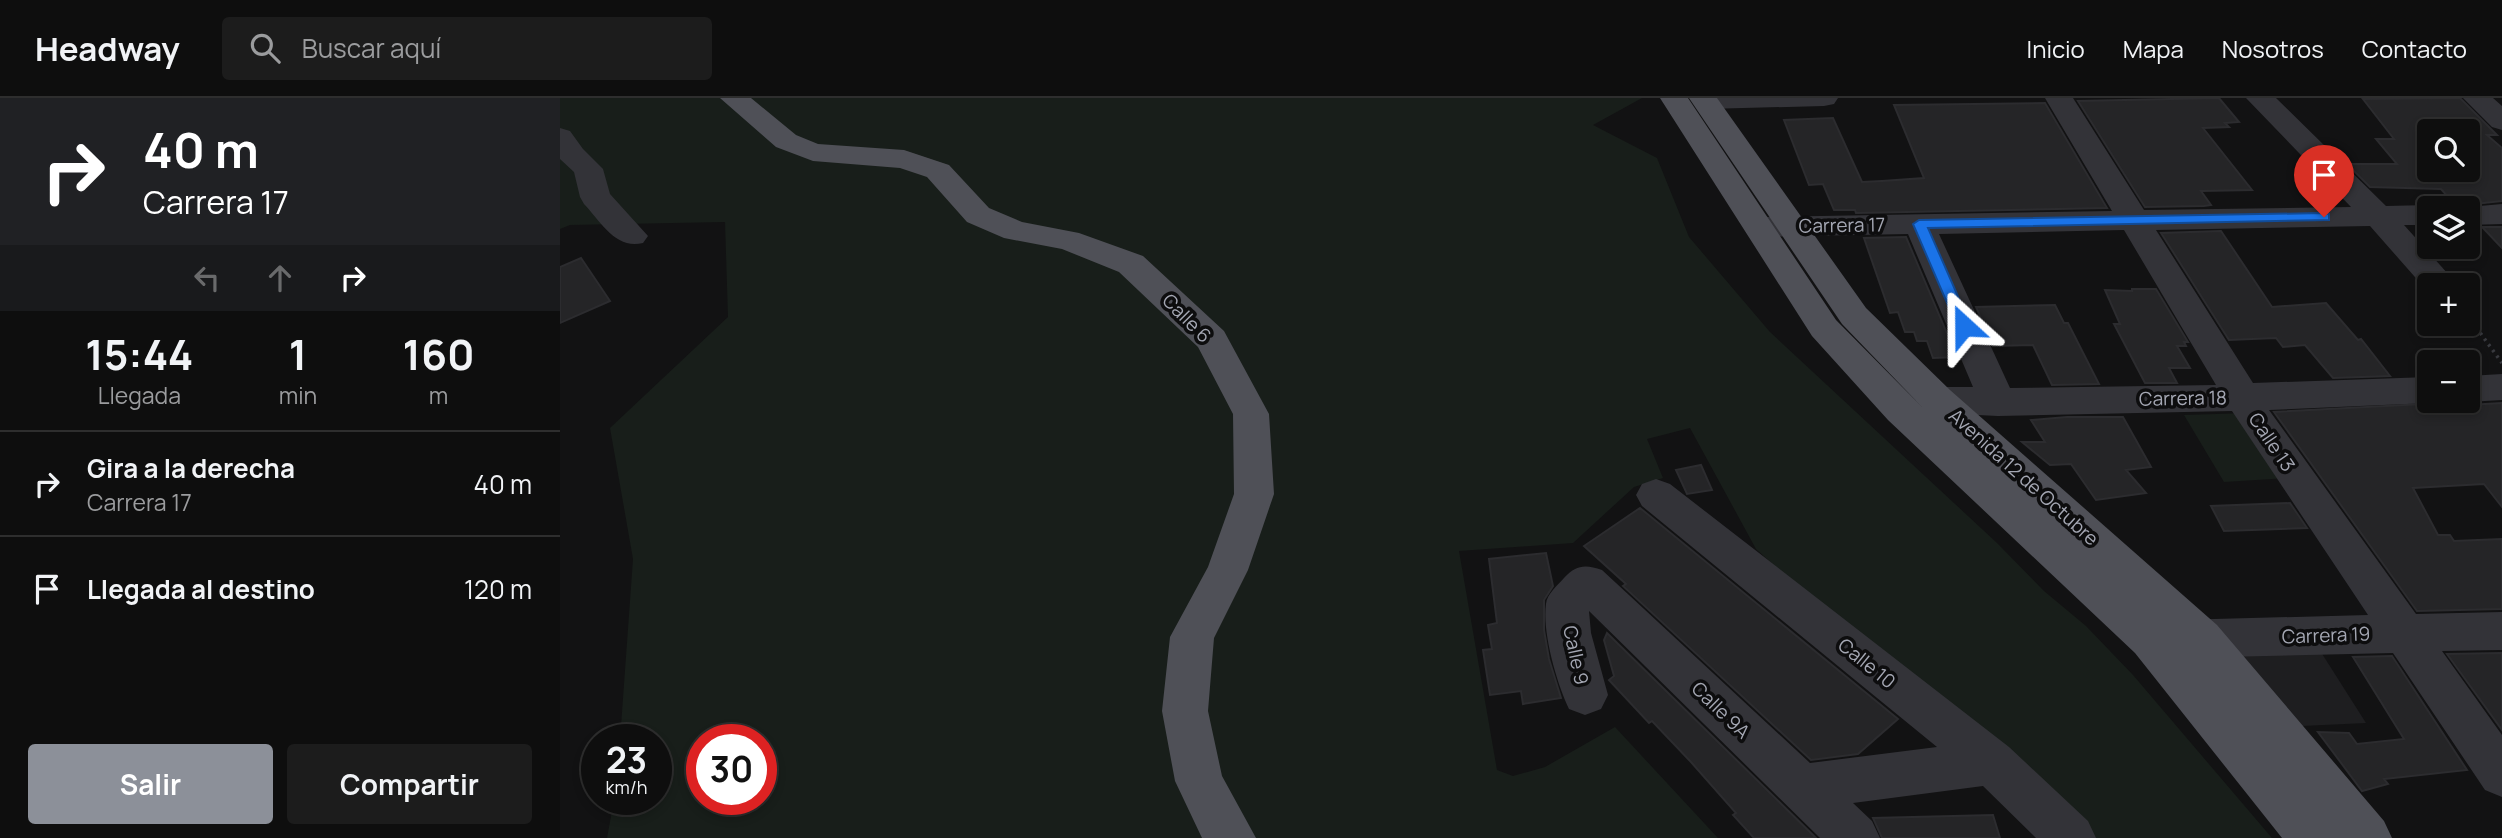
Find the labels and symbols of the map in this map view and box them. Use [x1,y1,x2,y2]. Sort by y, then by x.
pin [2294,145,2354,217]
street label: Carrera 17 [1799,211,1885,239]
street label: Calle 6 [1157,288,1217,348]
position arrow [1927,289,2001,363]
street label: Carrera 18 [2139,384,2227,412]
street label: Avenida 12 de Octubre [1944,403,2104,551]
street label: Calle 13 [2243,407,2301,477]
street label: Carrera 19 [2281,620,2371,650]
street label: Calle 9 [1557,623,1595,687]
street label: Calle 10 [1833,632,1901,694]
street label: Calle 9A [1686,676,1756,744]
speed limit sign: 30 [686,724,777,815]

